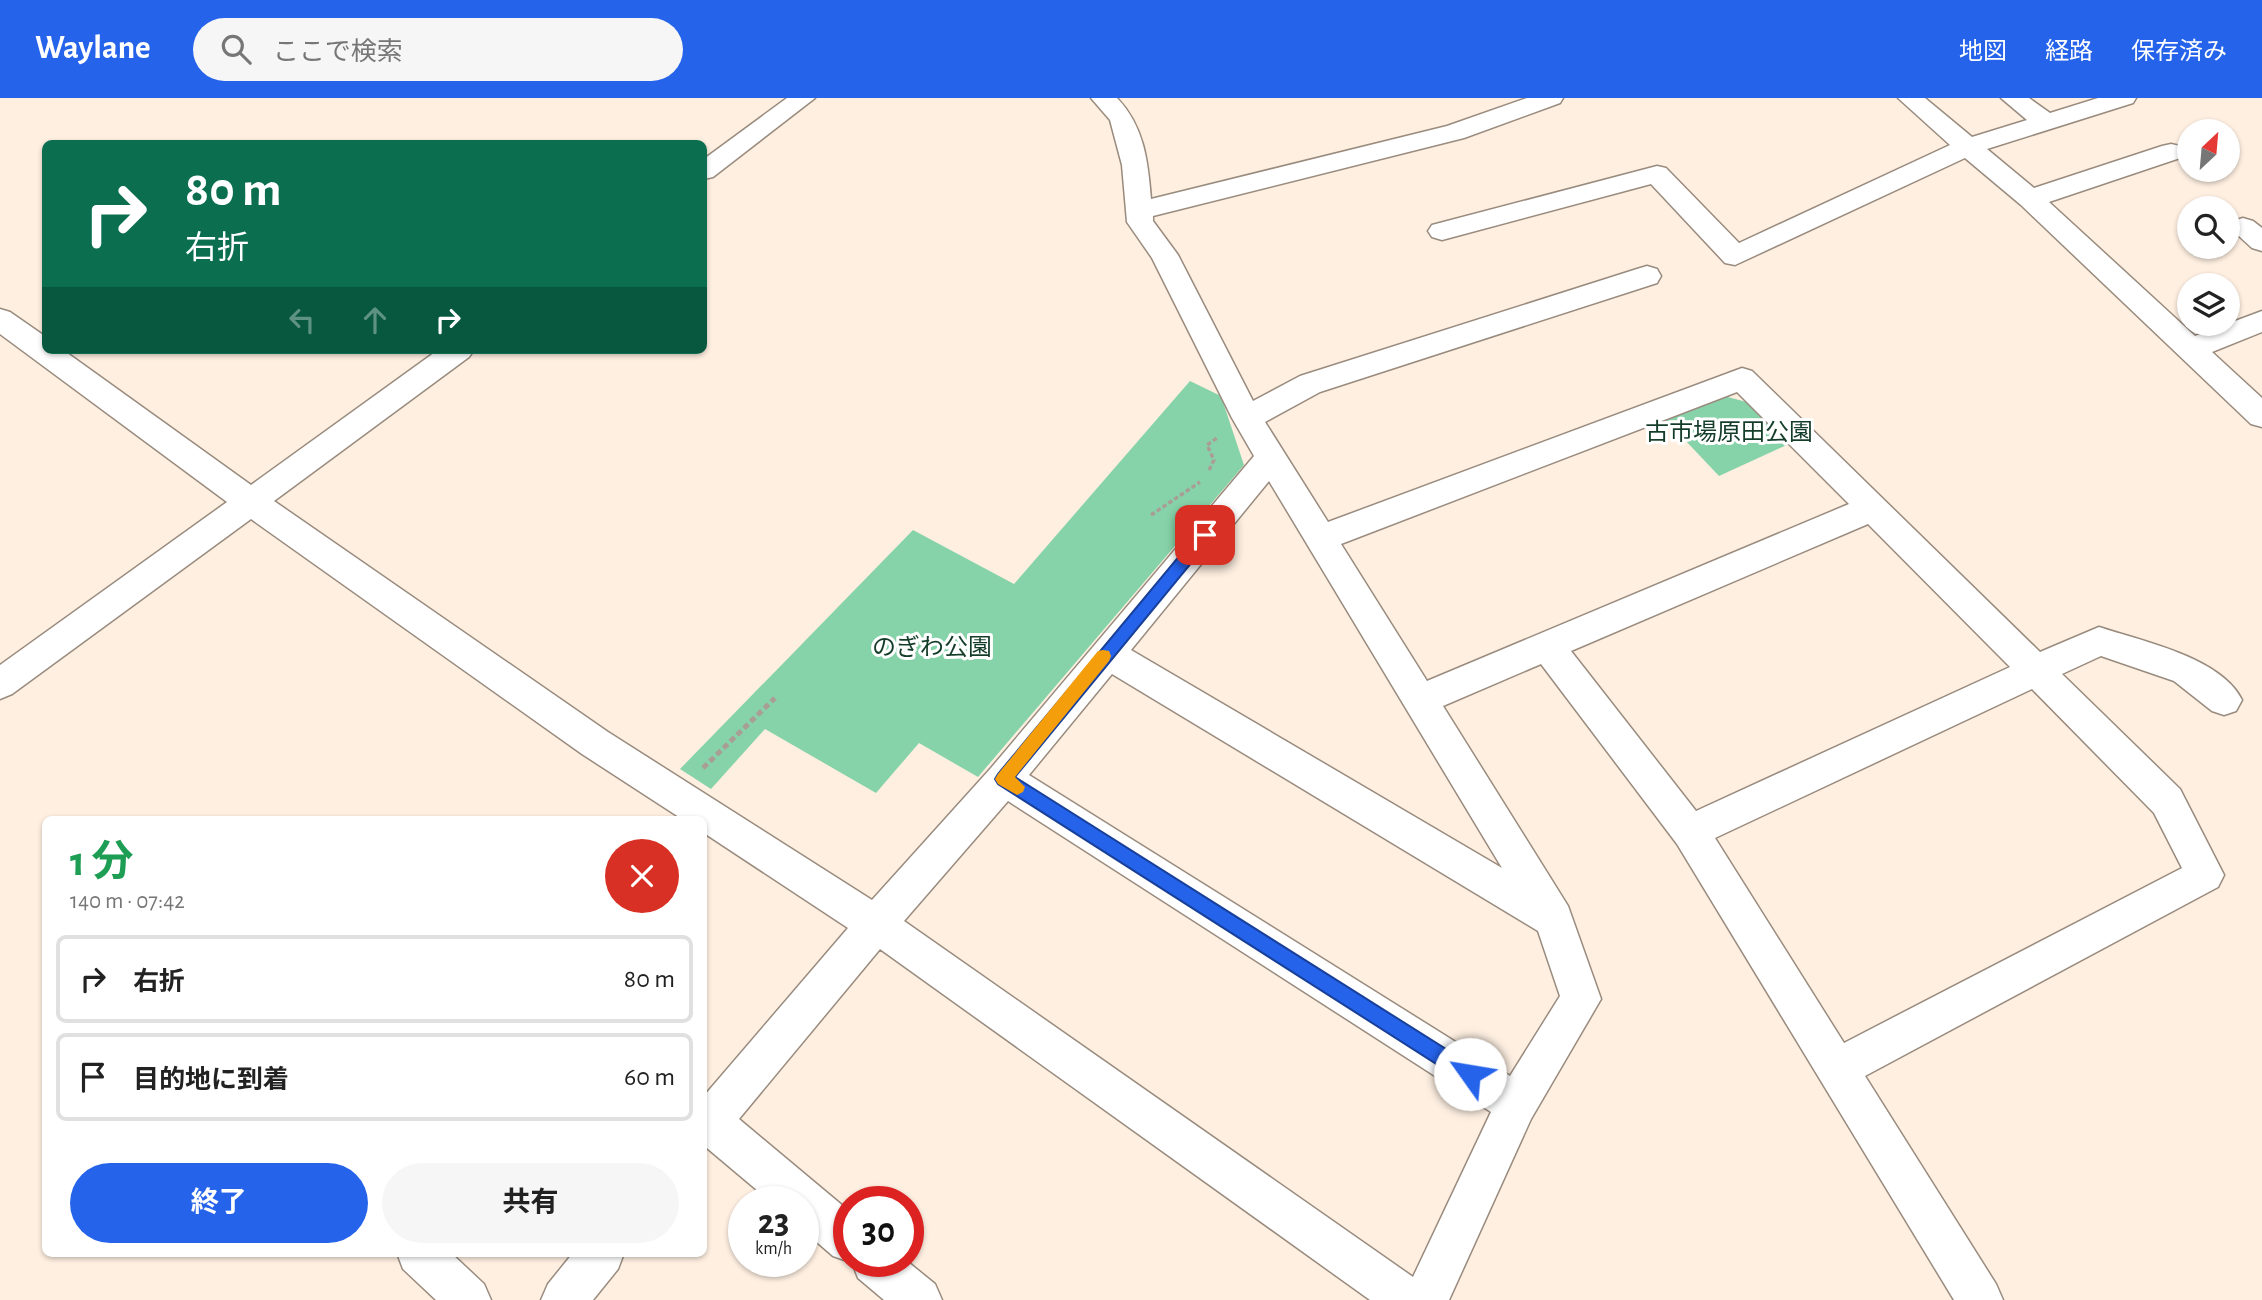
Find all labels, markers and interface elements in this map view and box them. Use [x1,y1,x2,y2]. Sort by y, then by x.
search box [193,18,683,81]
icon: search [217,30,255,68]
text: Waylane [35,32,151,65]
text: ここで検索 [273,39,403,65]
text: 地図 [1959,40,2007,64]
text: 経路 [2045,40,2093,64]
text: 保存済み [2131,40,2227,64]
north arrow [2177,119,2240,182]
map controls [2177,119,2240,336]
text: 80 m [185,166,282,215]
icon: right [70,168,161,259]
button: search [2177,196,2240,259]
text: 右折 [185,232,249,264]
button: layers [2177,273,2240,336]
icon: left [283,301,321,339]
icon: ahead [356,301,394,339]
icon: right [429,301,467,339]
park label: 古市場原田公園 [1645,419,1813,445]
pin [1175,505,1235,565]
icon: arrive [1186,516,1224,554]
park label: のぎわ公園 [872,634,992,660]
button: close [605,839,679,913]
text: 1 分 [70,841,133,883]
text: 140 m · 07:42 [70,890,185,913]
icon: right [74,960,112,998]
text: 80 m [624,966,675,992]
text: 右折 [133,969,185,995]
position arrow [1433,1037,1507,1111]
icon: arrive [74,1058,112,1096]
text: 60 m [624,1064,675,1090]
text: 目的地に到着 [133,1067,289,1093]
button: 終了 [70,1163,368,1243]
button: 共有 [382,1163,679,1243]
speed limit sign: 30 [833,1186,924,1277]
text: 23 [758,1205,789,1240]
text: km/h [755,1240,792,1258]

